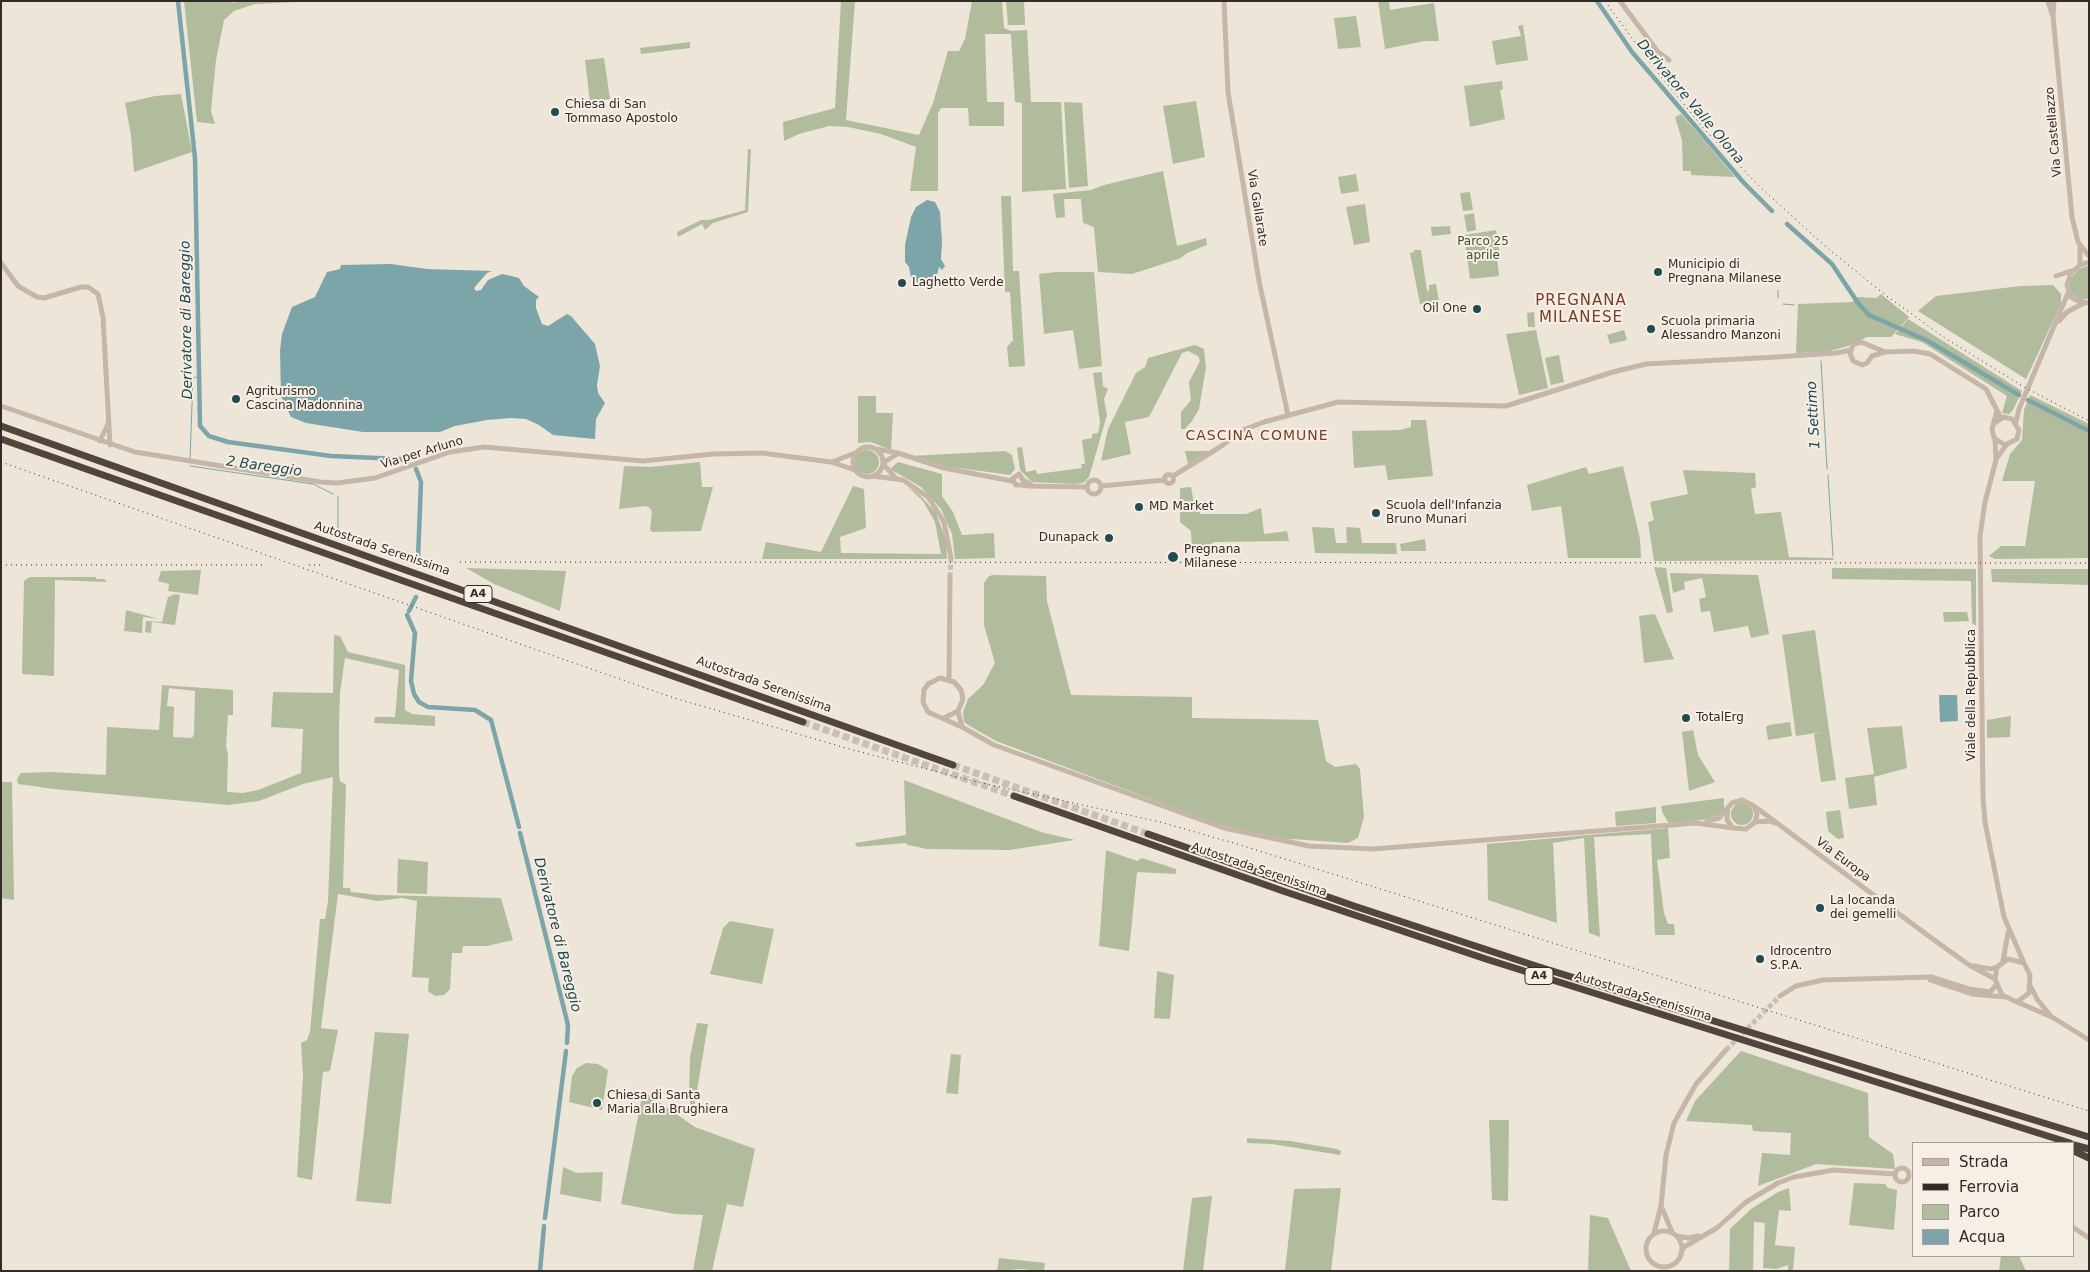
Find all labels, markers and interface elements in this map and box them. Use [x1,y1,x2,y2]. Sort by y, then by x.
water label: Derivatore Valle Olona [1633,36,1747,168]
street label: Via Castellazzo [2043,86,2065,178]
place label: Chiesa di San Tommaso Apostolo [565,98,678,126]
marker: Chiesa di San Tommaso Apostolo [549,106,561,118]
street label: Via Gallarate [1244,169,1270,247]
park label: Parco 25 aprile [1457,235,1509,263]
water label: Derivatore di Bareggio [177,240,197,400]
place label: Municipio di Pregnana Milanese [1668,258,1781,286]
marker: Municipio di Pregnana Milanese [1652,266,1664,278]
place label: Laghetto Verde [912,276,1004,290]
marker: Laghetto Verde [896,277,908,289]
district label: PREGNANA MILANESE [1534,292,1628,327]
place label: Oil One [1423,302,1467,316]
marker: Oil One [1471,303,1483,315]
place label: Scuola primaria Alessandro Manzoni [1661,315,1781,343]
marker: Scuola primaria Alessandro Manzoni [1645,323,1657,335]
water label: 1 Settimo [1804,381,1824,449]
place label: Agriturismo Cascina Madonnina [246,385,363,413]
marker: Agriturismo Cascina Madonnina [230,393,242,405]
district label: CASCINA COMUNE [1184,428,1330,444]
street label: Via per Arluno [379,434,465,472]
water label: 2 Bareggio [225,453,303,481]
place label: Scuola dell'Infanzia Bruno Munari [1386,499,1502,527]
place label: MD Market [1149,500,1214,514]
marker: MD Market [1133,501,1145,513]
marker: Scuola dell'Infanzia Bruno Munari [1370,507,1382,519]
street label: Autostrada Serenissima [312,519,452,579]
place label: Dunapack [1039,531,1099,545]
marker: Dunapack [1103,532,1115,544]
place label: Pregnana Milanese [1184,543,1241,571]
marker: Pregnana Milanese [1166,550,1180,564]
road number: A4 [464,586,492,602]
street label: Viale della Repubblica [1965,629,1979,761]
street label: Autostrada Serenissima [694,654,834,716]
place label: TotalErg [1696,711,1744,725]
marker: TotalErg [1680,712,1692,724]
street label: Via Europa [1813,835,1873,885]
street label: Autostrada Serenissima [1189,840,1329,900]
water label: Derivatore di Bareggio [530,856,584,1014]
place label: La locanda dei gemelli [1830,894,1896,922]
marker: La locanda dei gemelli [1814,902,1826,914]
place label: Idrocentro S.P.A. [1770,945,1831,973]
marker: Idrocentro S.P.A. [1754,953,1766,965]
road number: A4 [1525,968,1553,984]
street label: Autostrada Serenissima [1573,969,1713,1025]
place label: Chiesa di Santa Maria alla Brughiera [607,1089,728,1117]
marker: Chiesa di Santa Maria alla Brughiera [591,1097,603,1109]
legend [1912,1142,2075,1257]
text: Strada [1959,1153,2008,1171]
text: Ferrovia [1959,1178,2019,1196]
text: Parco [1959,1203,2000,1221]
text: Acqua [1959,1228,2005,1246]

